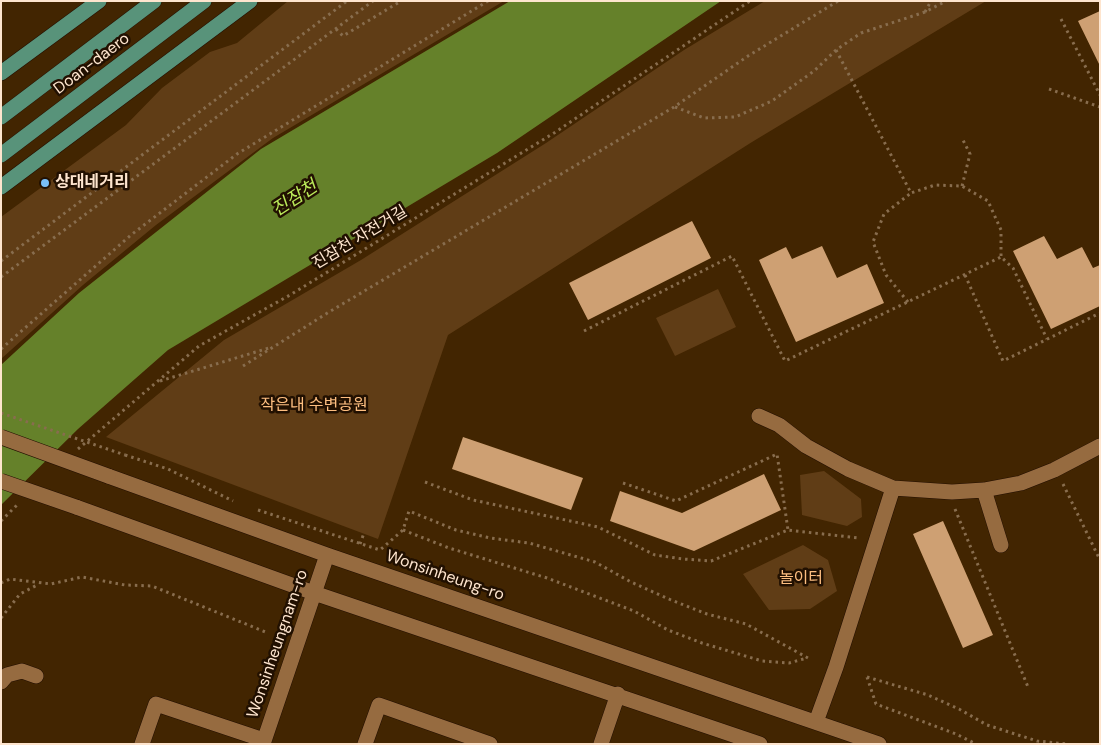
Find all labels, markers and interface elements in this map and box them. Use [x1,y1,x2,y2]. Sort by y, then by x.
street label: Doan-daero [50,29,134,99]
place label: 상대네거리 [55,173,129,193]
water label: 진잠천 [268,176,322,222]
marker: 상대네거리 [39,177,51,189]
street label: 진잠천 자전거길 [309,202,411,274]
park label: 작은내 수변공원 [260,396,368,416]
street label: Wonsinheung-ro [383,547,507,605]
street label: Wonsinheungnam-ro [244,567,312,721]
park label: 놀이터 [779,569,823,589]

